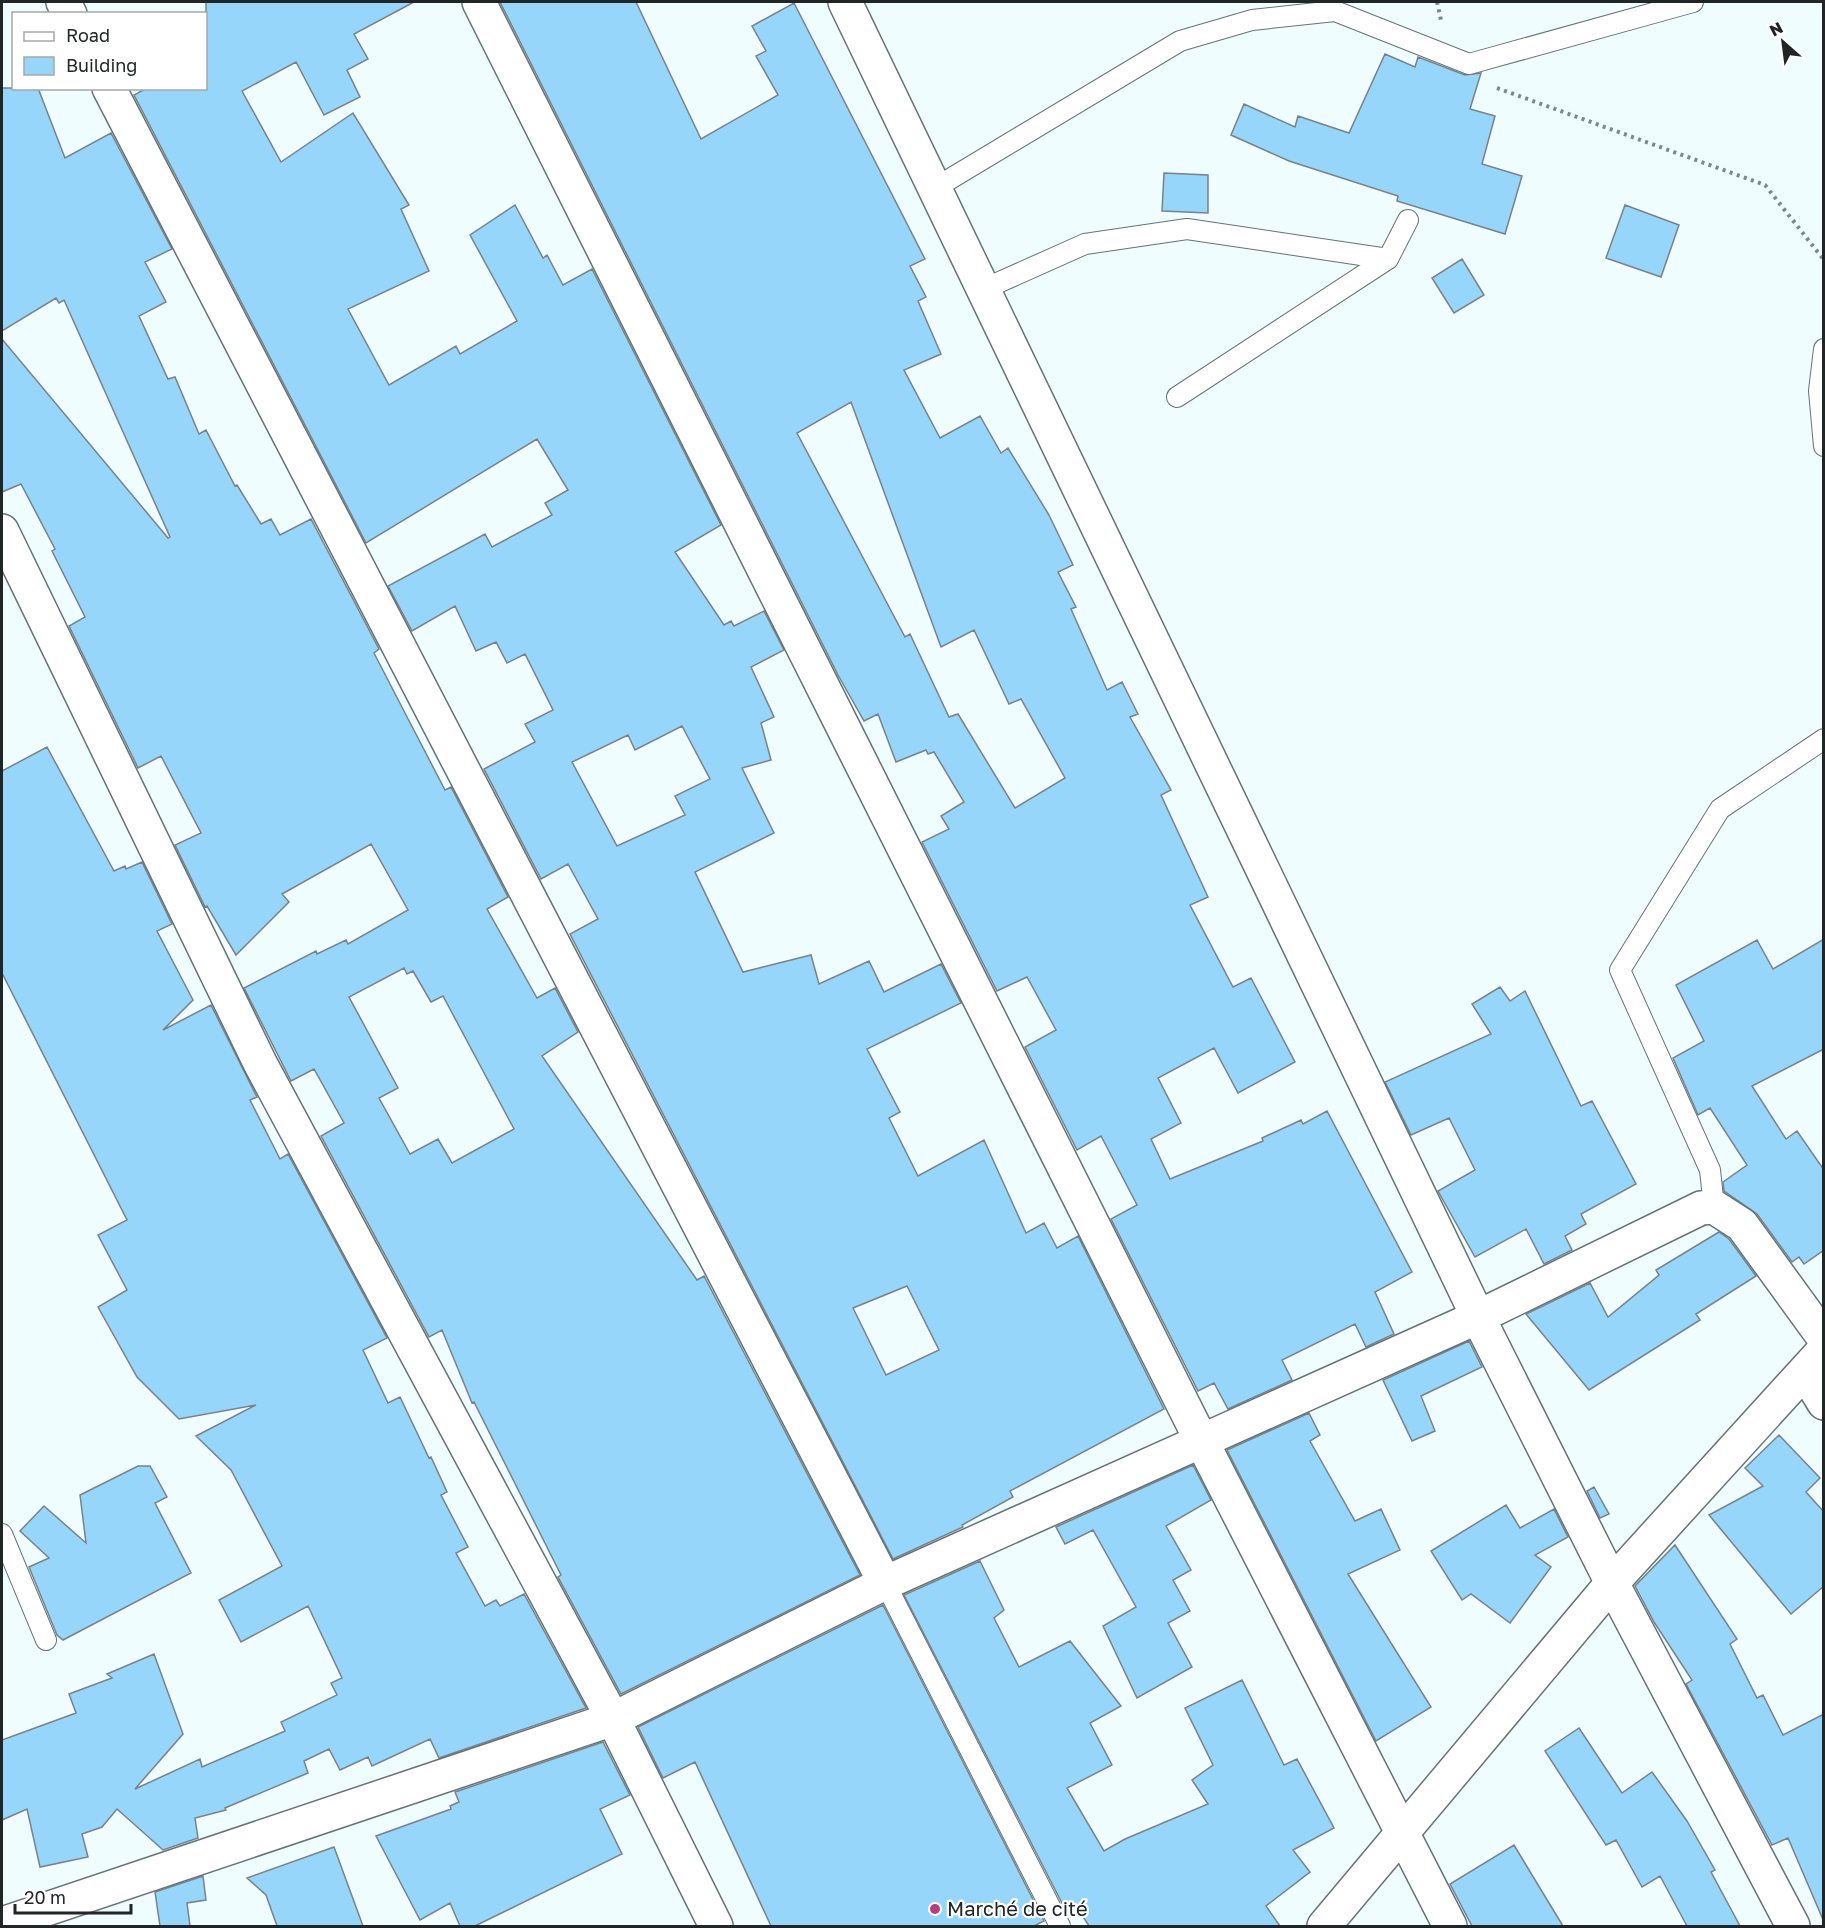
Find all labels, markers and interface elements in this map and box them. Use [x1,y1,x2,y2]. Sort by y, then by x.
legend [12,12,207,90]
north arrow [1753,12,1813,72]
text: N [1766,17,1786,40]
text: Road [66,24,110,46]
text: Building [66,54,137,76]
scale bar [15,1877,130,1915]
text: 20 m [24,1886,66,1908]
place label: Marché de cité [947,1896,1088,1920]
marker: Marché de cité [928,1902,942,1916]

